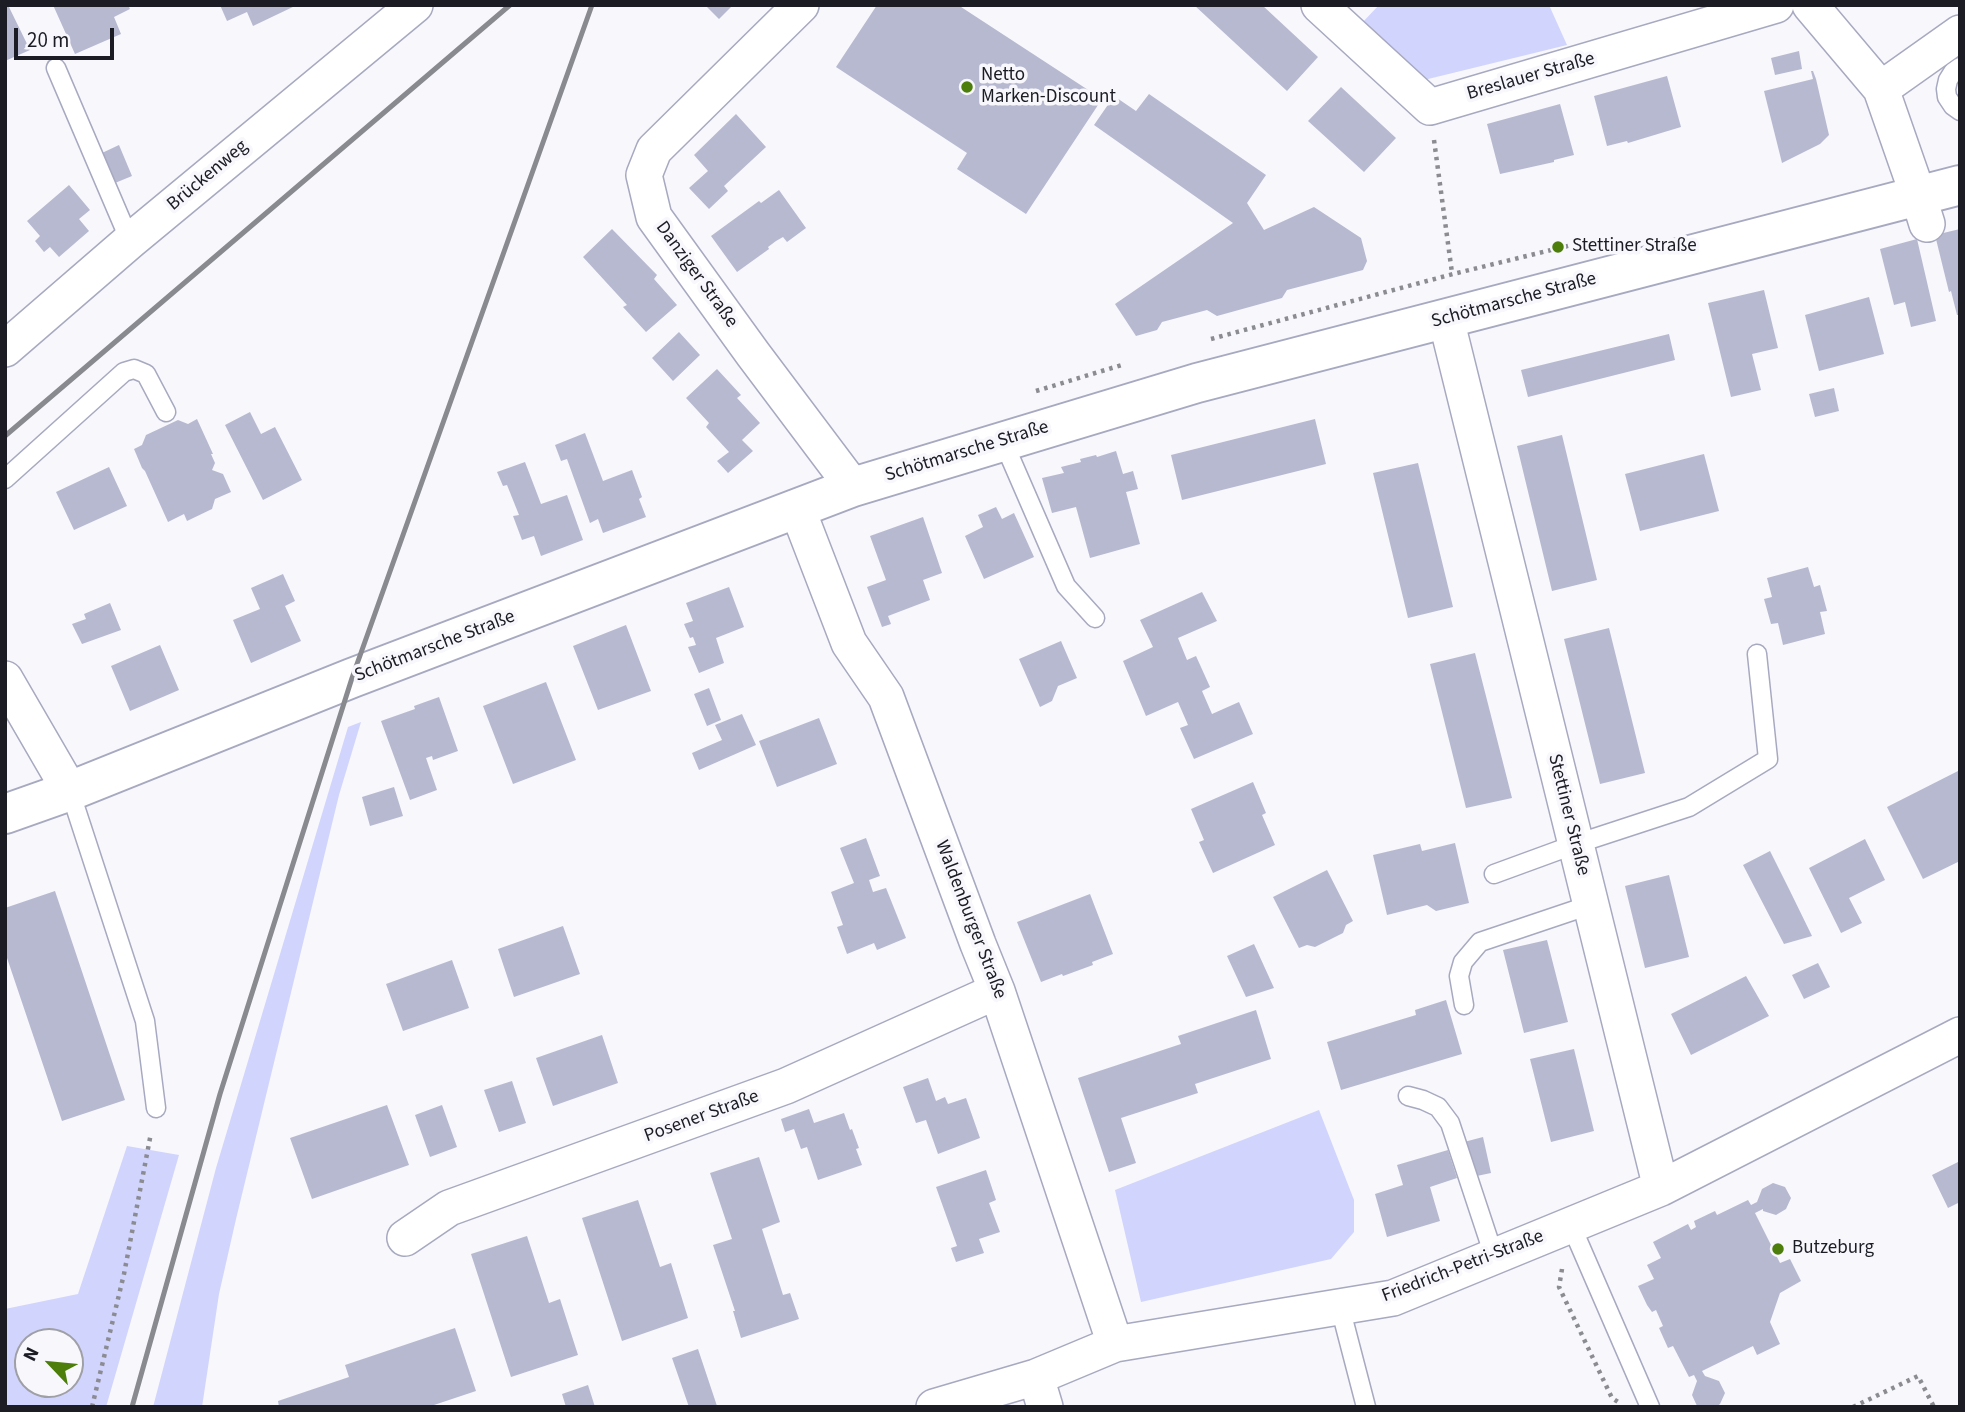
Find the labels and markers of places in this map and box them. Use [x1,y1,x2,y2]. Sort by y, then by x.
place label: Netto Marken-Discount [981,65,1116,109]
marker: Netto Marken-Discount [959,79,975,95]
place label: Stettiner Straße [1572,236,1697,258]
marker: Stettiner Straße [1550,239,1566,255]
place label: Butzeburg [1792,1238,1874,1260]
marker: Butzeburg [1770,1241,1786,1257]

